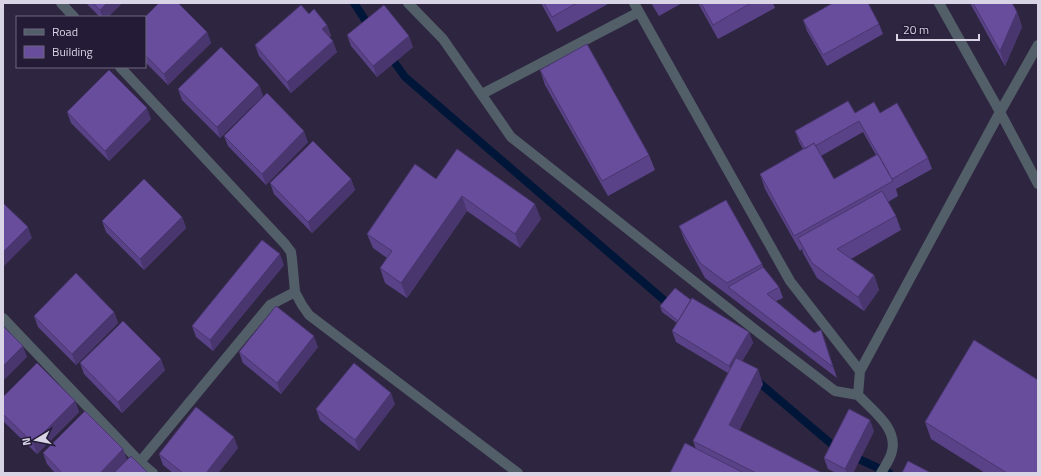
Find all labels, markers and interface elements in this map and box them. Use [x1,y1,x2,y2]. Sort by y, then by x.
legend [16,16,146,68]
scale bar [897,16,979,42]
text: 20 m [903,20,929,39]
text: Road [52,22,78,41]
text: Building [52,42,93,61]
north arrow [16,420,56,460]
text: N [18,437,35,447]

